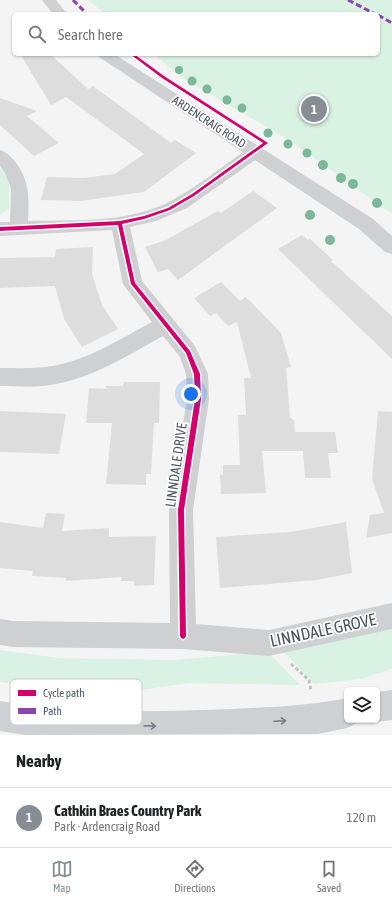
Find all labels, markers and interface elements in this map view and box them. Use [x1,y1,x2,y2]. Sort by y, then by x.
search box [12,12,380,56]
icon: search [26,23,48,45]
text: Search here [58,26,123,43]
street label: ARDENCRAIG ROAD [170,93,249,151]
pin: 1 [301,94,327,124]
your location [181,384,201,404]
street label: LINNDALE DRIVE [162,422,190,508]
street label: LINNDALE GROVE [268,609,378,651]
legend [10,679,142,725]
text: Cycle path [43,687,85,699]
map controls [344,687,380,723]
button: layers [344,687,380,723]
text: Path [43,705,62,717]
one-way arrow [273,717,286,724]
one-way arrow [143,722,156,730]
text: Nearby [16,751,62,771]
text: Cathkin Braes Country Park [54,802,201,819]
text: 1 [26,810,32,825]
text: 120 m [347,810,376,825]
text: Park · Ardencraig Road [54,819,160,834]
tab: Map [51,858,73,894]
tab: Directions [174,858,215,894]
tab: Saved [317,858,341,894]

